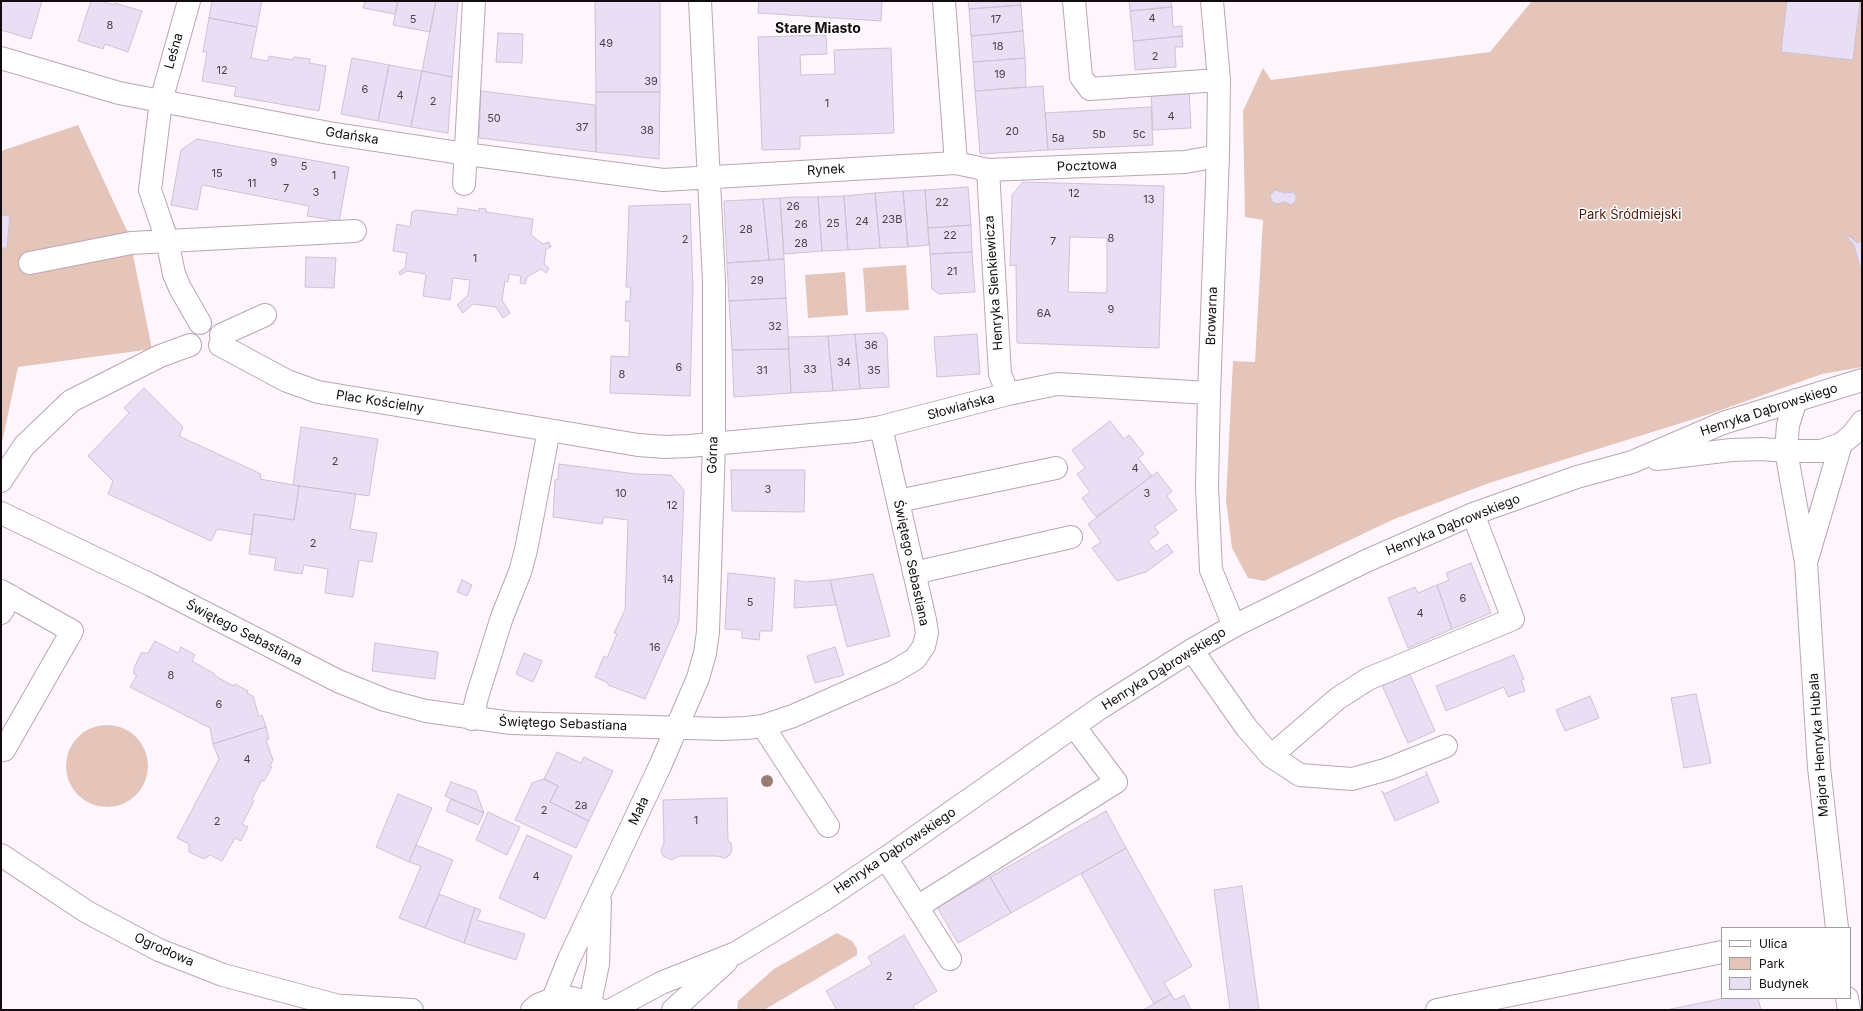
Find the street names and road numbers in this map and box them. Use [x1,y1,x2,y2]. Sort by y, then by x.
street label: Leśna [161,31,187,71]
street label: Gdańska [324,124,380,148]
street label: Pocztowa [1057,157,1117,175]
street label: Rynek [807,161,845,179]
street label: Henryka Sienkiewicza [981,215,1007,351]
street label: Browarna [1203,286,1221,346]
street label: Henryka Dąbrowskiego [1698,380,1840,440]
street label: Plac Kościelny [335,387,425,417]
street label: Słowiańska [926,391,996,423]
street label: Górna [705,436,721,474]
street label: Henryka Dąbrowskiego [1384,491,1522,559]
street label: Świętego Sebastiana [890,498,932,628]
street label: Świętego Sebastiana [183,597,305,669]
street label: Henryka Dąbrowskiego [1099,624,1229,714]
street label: Majora Henryka Hubala [1806,672,1832,818]
street label: Świętego Sebastiana [498,714,628,734]
street label: Mała [626,794,652,828]
street label: Henryka Dąbrowskiego [831,804,959,898]
street label: Ogrodowa [132,930,196,970]

